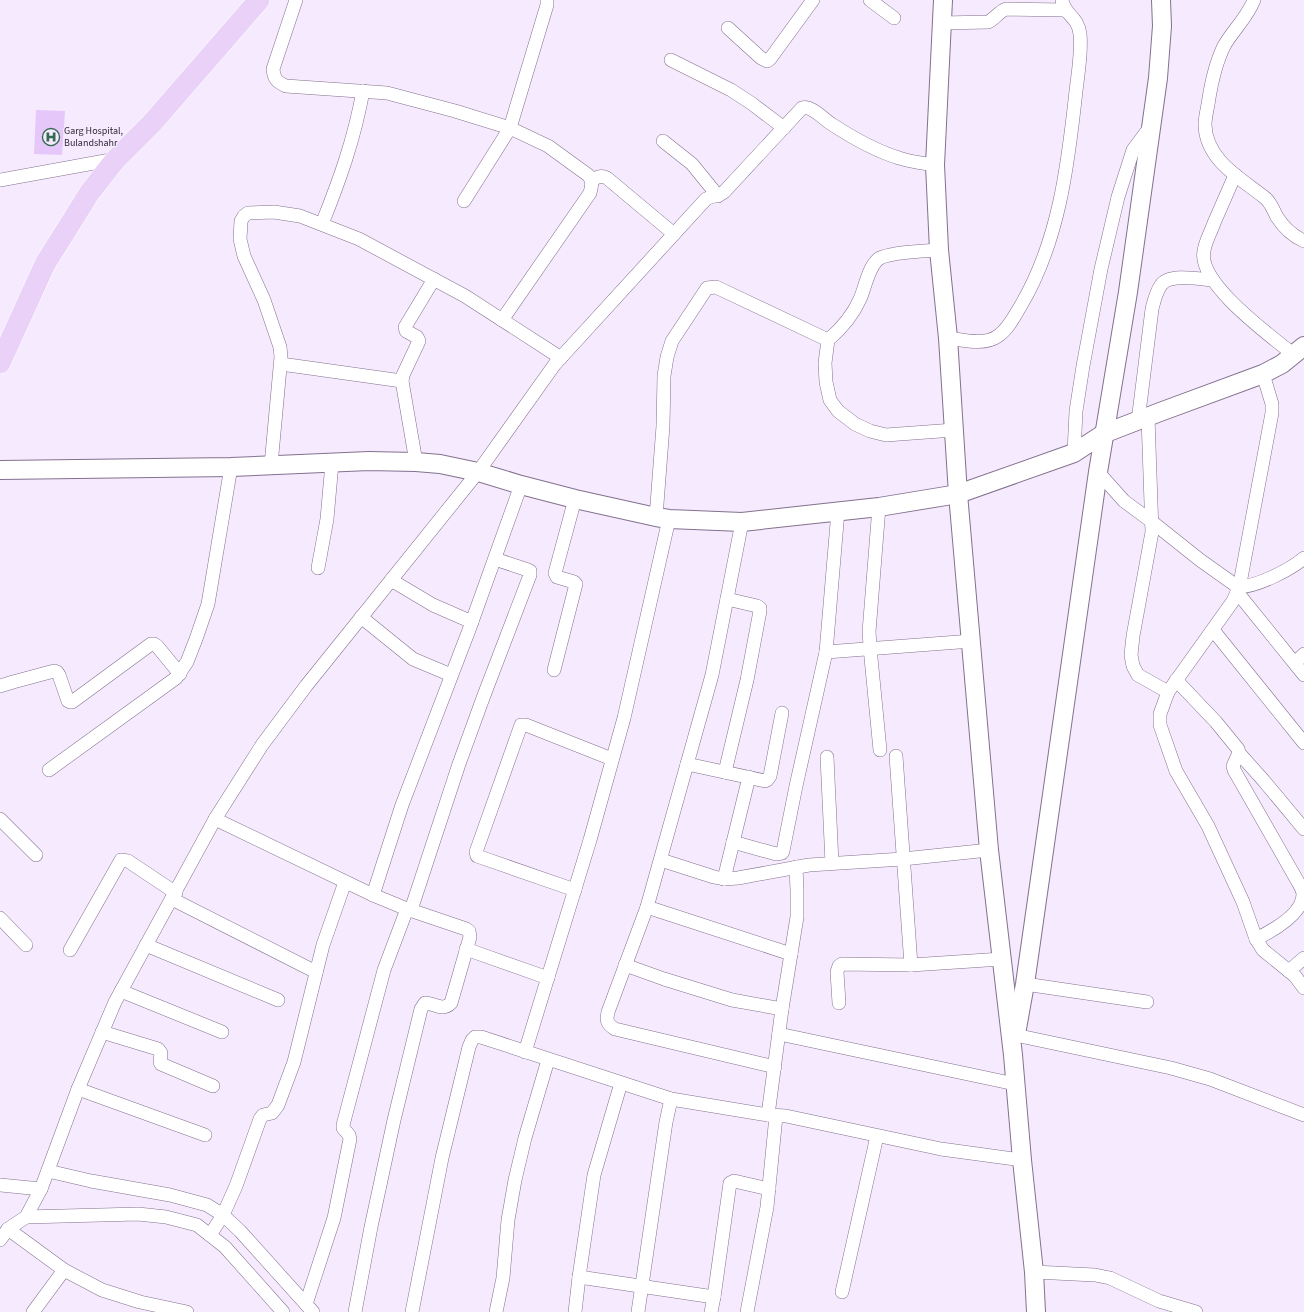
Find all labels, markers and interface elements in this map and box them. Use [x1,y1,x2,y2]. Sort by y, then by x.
place label: Garg Hospital, Bulandshahr [64,124,123,150]
hospital icon: Garg Hospital, Bulandshahr [41,127,61,147]

